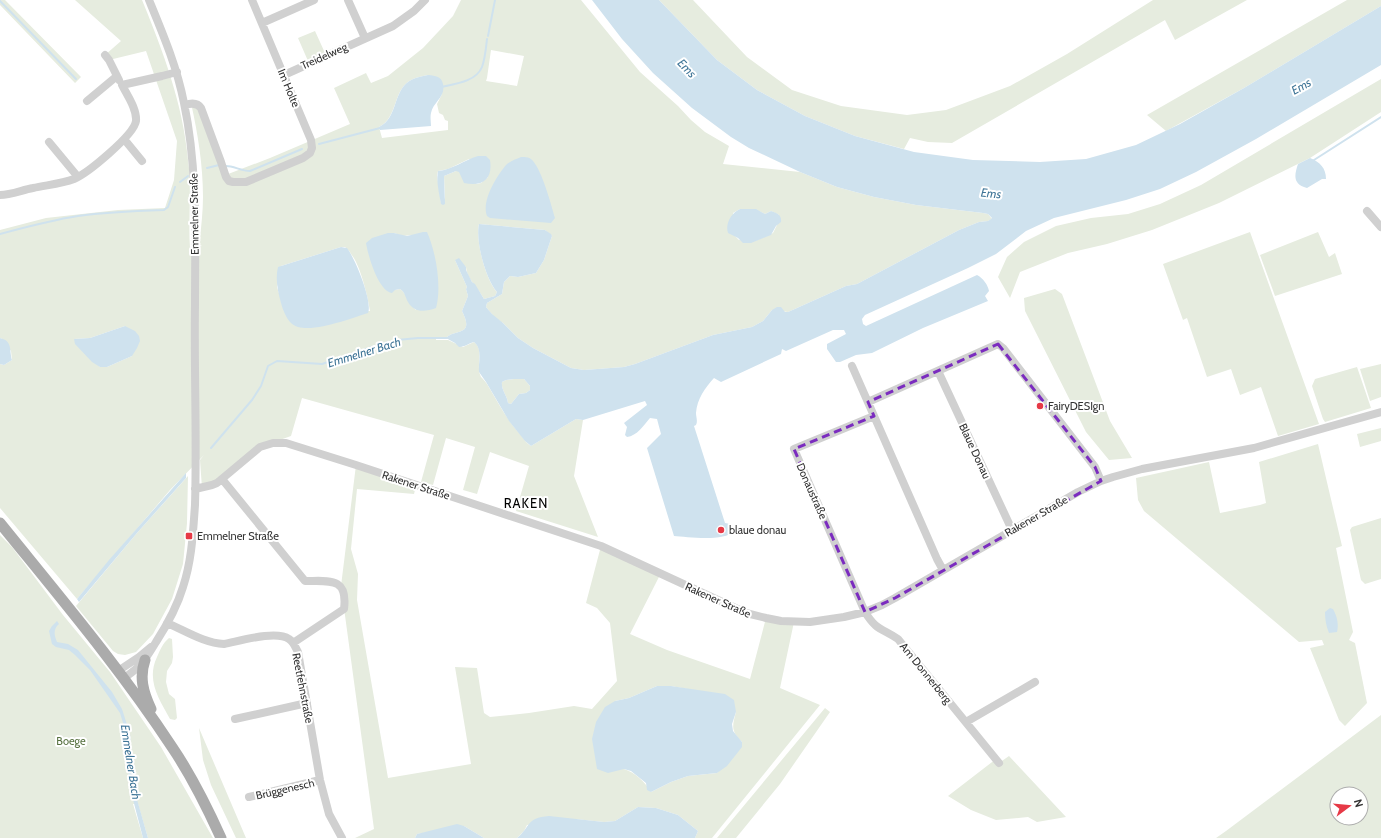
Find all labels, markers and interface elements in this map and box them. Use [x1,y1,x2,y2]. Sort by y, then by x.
street label: Treidelweg [299,39,350,72]
water label: Ems [675,55,700,81]
street label: Im Holte [275,67,303,110]
water label: Ems [1288,74,1314,98]
street label: Emmelner Straße [186,173,202,255]
water label: Ems [980,185,1002,201]
water label: Emmelner Bach [326,334,402,370]
place label: FairyDESIgn [1048,399,1104,413]
marker: FairyDESIgn [1035,401,1045,411]
street label: Blaue Donau [956,421,994,481]
street label: Donaustraße [793,461,831,522]
street label: Rakener Straße [380,467,452,503]
street label: Rakener Straße [1002,492,1070,540]
district label: RAKEN [504,495,548,511]
place label: blaue donau [729,523,786,537]
marker: blaue donau [716,525,726,535]
place label: Emmelner Straße [197,529,279,543]
marker: Emmelner Straße [184,531,194,541]
street label: Rakener Straße [683,579,753,621]
street label: Am Donnerberg [897,639,955,707]
street label: Reetfehnstraße [289,652,317,725]
water label: Emmelner Bach [118,723,144,801]
park label: Boege [56,734,86,748]
street label: Brüggenesch [254,775,316,803]
north arrow [1329,786,1369,826]
text: N [1351,798,1366,809]

